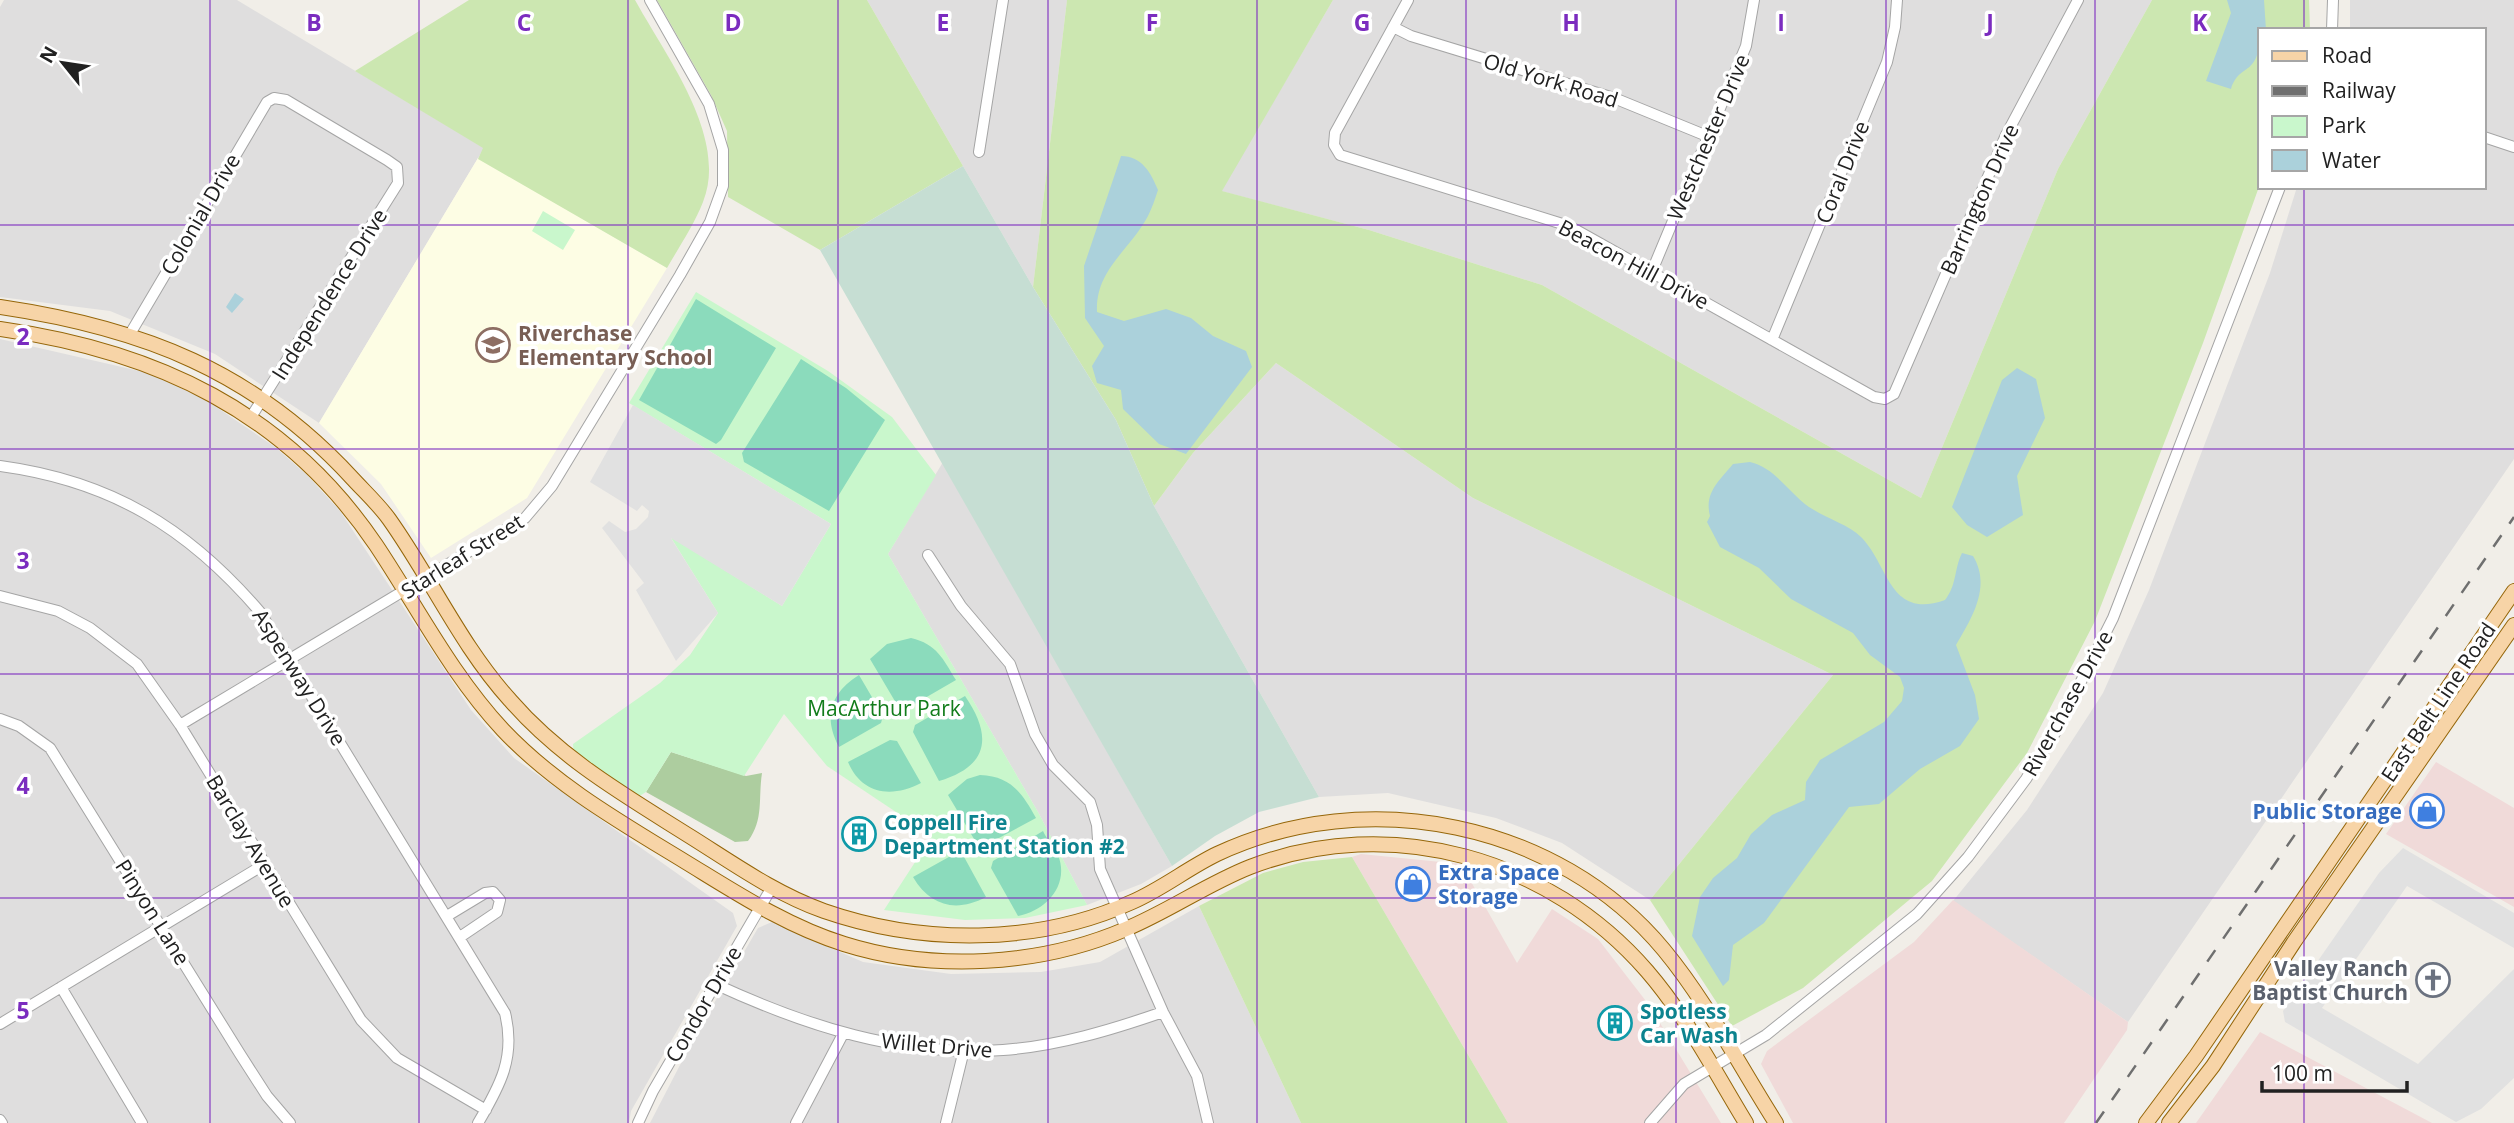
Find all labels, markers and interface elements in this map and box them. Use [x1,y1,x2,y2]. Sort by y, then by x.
text: B [306,6,322,38]
text: C [517,6,531,38]
text: D [724,6,742,38]
text: E [937,6,949,38]
text: F [1146,6,1158,38]
text: G [1354,6,1370,38]
text: H [1562,6,1580,38]
text: I [1777,6,1785,38]
text: J [1984,6,1994,38]
text: K [2192,6,2208,38]
north arrow [28,28,98,98]
legend [2258,28,2486,189]
text: N [33,41,63,68]
text: Road [2322,41,2372,69]
street label: Old York Road [1480,46,1622,114]
street label: Westchester Drive [1660,50,1756,224]
text: Railway [2322,76,2396,104]
text: Park [2322,111,2366,139]
street label: Coral Drive [1809,117,1875,227]
street label: Barrington Drive [1933,119,2025,279]
text: Water [2322,146,2381,174]
street label: Colonial Drive [154,148,246,280]
street label: Independence Drive [265,203,393,385]
street label: Beacon Hill Drive [1554,213,1714,315]
place label: Riverchase Elementary School [518,319,713,371]
text: 2 [16,320,30,352]
school or university icon: Riverchase Elementary School [474,326,512,364]
street label: Starleaf Street [396,507,528,605]
text: 3 [16,544,30,576]
street label: Aspenway Drive [247,603,353,751]
street label: East Belt Line Road [2374,617,2502,787]
street label: Riverchase Drive [2015,625,2119,781]
park label: MacArthur Park [807,694,961,722]
text: 4 [16,769,30,801]
street label: Barclay Avenue [200,770,302,912]
shop icon: Public Storage [2408,792,2446,830]
place label: Public Storage [2252,797,2402,825]
place label: Coppell Fire Department Station #2 [884,808,1125,860]
building icon: Coppell Fire Department Station #2 [840,815,878,853]
street label: Pinyon Lane [109,854,197,970]
place label: Extra Space Storage [1438,858,1559,910]
shop icon: Extra Space Storage [1394,865,1432,903]
street label: Condor Drive [658,941,748,1067]
place label: Valley Ranch Baptist Church [2252,954,2408,1006]
church icon: Valley Ranch Baptist Church [2414,961,2452,999]
text: 5 [16,994,30,1026]
place label: Spotless Car Wash [1640,997,1738,1049]
building icon: Spotless Car Wash [1596,1004,1634,1042]
street label: Willet Drive [880,1026,994,1064]
scale bar [2262,1050,2407,1094]
text: 100 m [2272,1059,2333,1087]

